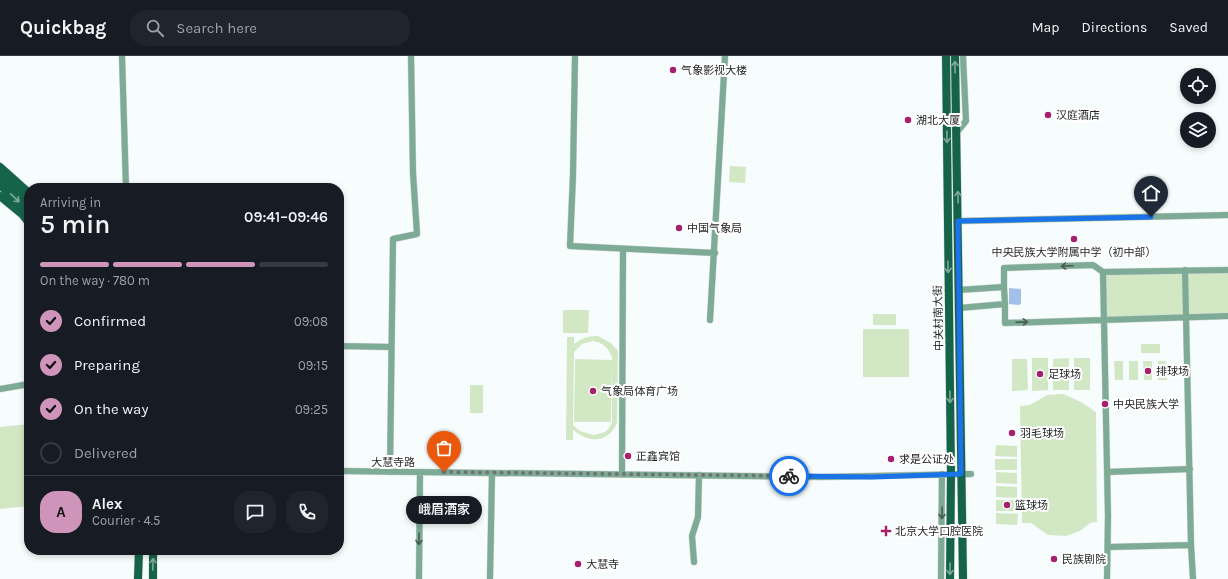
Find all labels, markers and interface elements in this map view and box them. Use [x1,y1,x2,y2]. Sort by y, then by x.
search box [130,10,410,46]
text: Quickbag [20,17,106,39]
icon: search [144,17,166,39]
text: Search here [176,19,257,37]
text: Map [1032,19,1060,36]
text: Directions [1082,19,1147,36]
text: Saved [1169,19,1208,36]
one-way arrow [952,61,959,74]
place label: 气象影视大楼 [681,64,747,77]
marker: 气象影视大楼 [668,65,678,75]
map controls [1180,68,1216,148]
button: locate [1180,68,1216,104]
place label: 汉庭酒店 [1056,109,1100,122]
marker: 汉庭酒店 [1043,110,1053,120]
button: layers [1180,112,1216,148]
place label: 湖北大厦 [916,114,960,127]
marker: 湖北大厦 [903,115,913,125]
one-way arrow [943,130,951,143]
pin [1134,176,1168,217]
icon: home [1140,182,1162,204]
one-way arrow [954,191,961,204]
one-way arrow [10,194,20,203]
text: Arriving in [40,195,101,210]
text: 09:41–09:46 [244,208,328,226]
text: 5 min [40,209,110,240]
place label: 中国气象局 [687,222,742,235]
marker: 中国气象局 [674,223,684,233]
marker: 中央民族大学附属中学（初中部） [1069,234,1079,244]
place label: 中央民族大学附属中学（初中部） [992,246,1157,259]
one-way arrow [944,260,952,273]
one-way arrow [1061,262,1074,270]
text: On the way · 780 m [40,273,150,288]
street label: 中关村南大街 [931,285,946,351]
icon: check [40,310,62,332]
text: Confirmed [74,312,146,330]
text: 09:08 [294,314,328,329]
one-way arrow [1015,318,1028,326]
icon: check [40,354,62,376]
text: Preparing [74,356,140,374]
text: 09:15 [298,358,328,373]
place label: 排球场 [1156,365,1189,378]
marker: 排球场 [1143,366,1153,376]
place label: 足球场 [1048,368,1081,381]
marker: 足球场 [1035,369,1045,379]
place label: 气象局体育广场 [601,385,678,398]
marker: 气象局体育广场 [588,386,598,396]
one-way arrow [946,390,954,403]
icon: check [40,398,62,420]
place label: 中央民族大学 [1113,398,1179,411]
marker: 中央民族大学 [1100,399,1110,409]
text: On the way [74,400,148,418]
text: 09:25 [295,402,328,417]
place label: 羽毛球场 [1020,427,1064,440]
marker: 羽毛球场 [1007,428,1017,438]
pin [427,431,461,472]
icon: bag [433,437,455,459]
text: Delivered [74,444,138,462]
place label: 正鑫宾馆 [636,450,680,463]
marker: 正鑫宾馆 [623,451,633,461]
place label: 求是公证处 [899,453,954,466]
marker: 求是公证处 [886,454,896,464]
street label: 大慧寺路 [371,456,415,469]
courier [769,456,809,496]
icon: bike [778,465,800,487]
button: chat [234,491,276,533]
button: phone [286,491,328,533]
text: Alex [92,495,122,513]
callout: 峨眉酒家 [406,496,482,524]
place label: 篮球场 [1015,499,1048,512]
marker: 篮球场 [1002,500,1012,510]
text: 峨眉酒家 [418,502,470,517]
text: A [56,503,66,521]
one-way arrow [938,506,946,519]
text: Courier · 4.5 [92,513,160,528]
marker: 北京大学口腔医院 [880,525,892,537]
place label: 北京大学口腔医院 [895,525,983,538]
one-way arrow [415,532,423,545]
place label: 民族剧院 [1062,553,1106,566]
marker: 民族剧院 [1049,554,1059,564]
one-way arrow [149,558,157,571]
place label: 大慧寺 [586,558,619,571]
marker: 大慧寺 [573,559,583,569]
one-way arrow [946,562,954,575]

